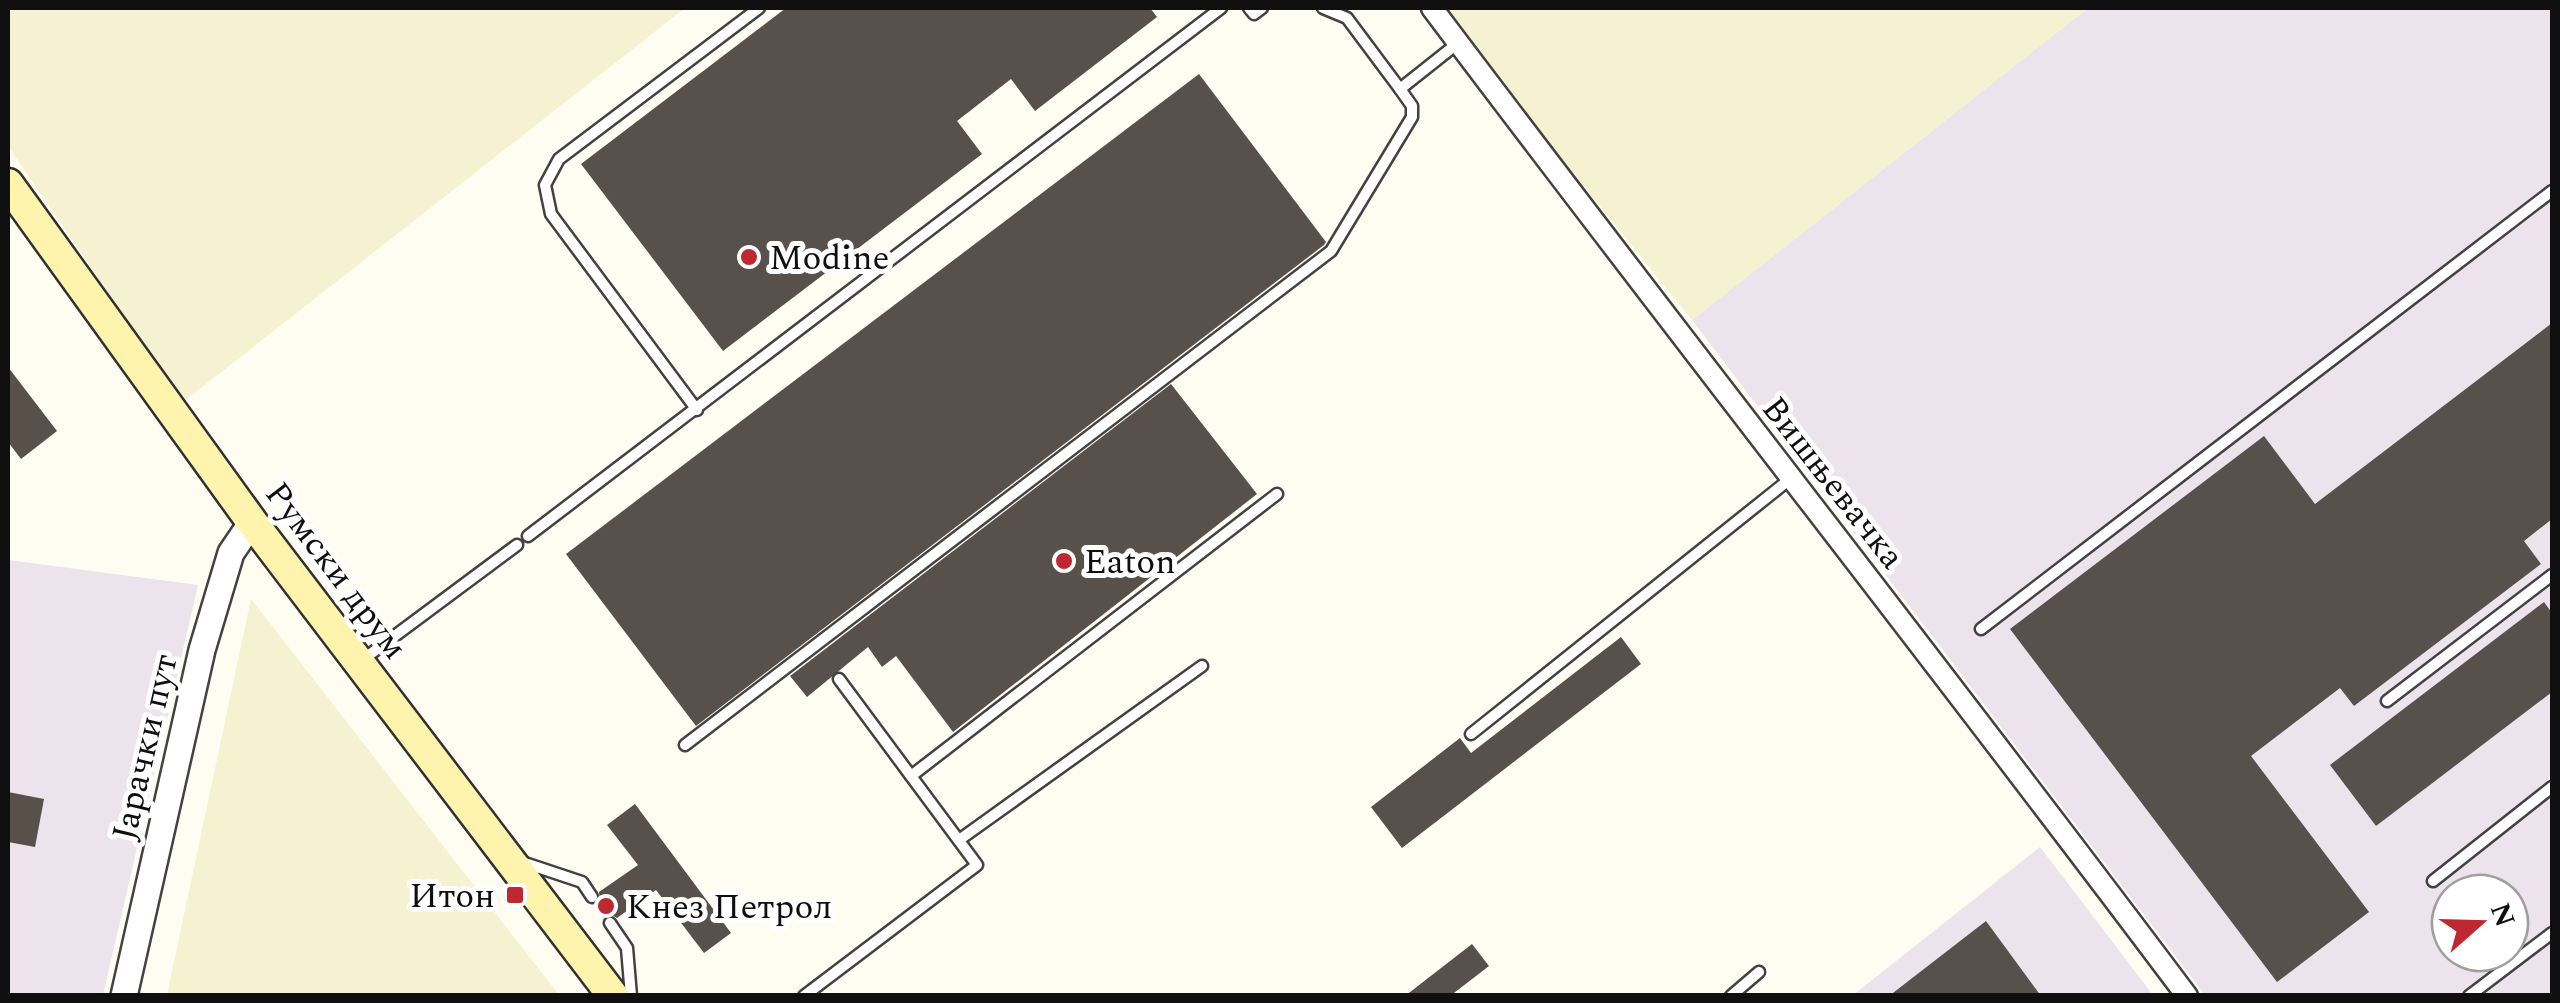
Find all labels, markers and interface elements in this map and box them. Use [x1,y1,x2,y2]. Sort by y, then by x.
place label: Modine [769,232,889,285]
marker: Modine [738,246,760,268]
street label: Вишњевачка [1748,385,1917,581]
street label: Румски друм [251,471,420,671]
place label: Eaton [1084,536,1176,589]
marker: Eaton [1053,550,1075,572]
street label: Јарачки пут [98,649,193,846]
place label: Итон [409,870,495,923]
north arrow [2430,873,2530,973]
place label: Кнез Петрол [626,881,832,934]
marker: Итон [504,884,526,906]
marker: Кнез Петрол [595,895,617,917]
text: N [2478,897,2526,933]

